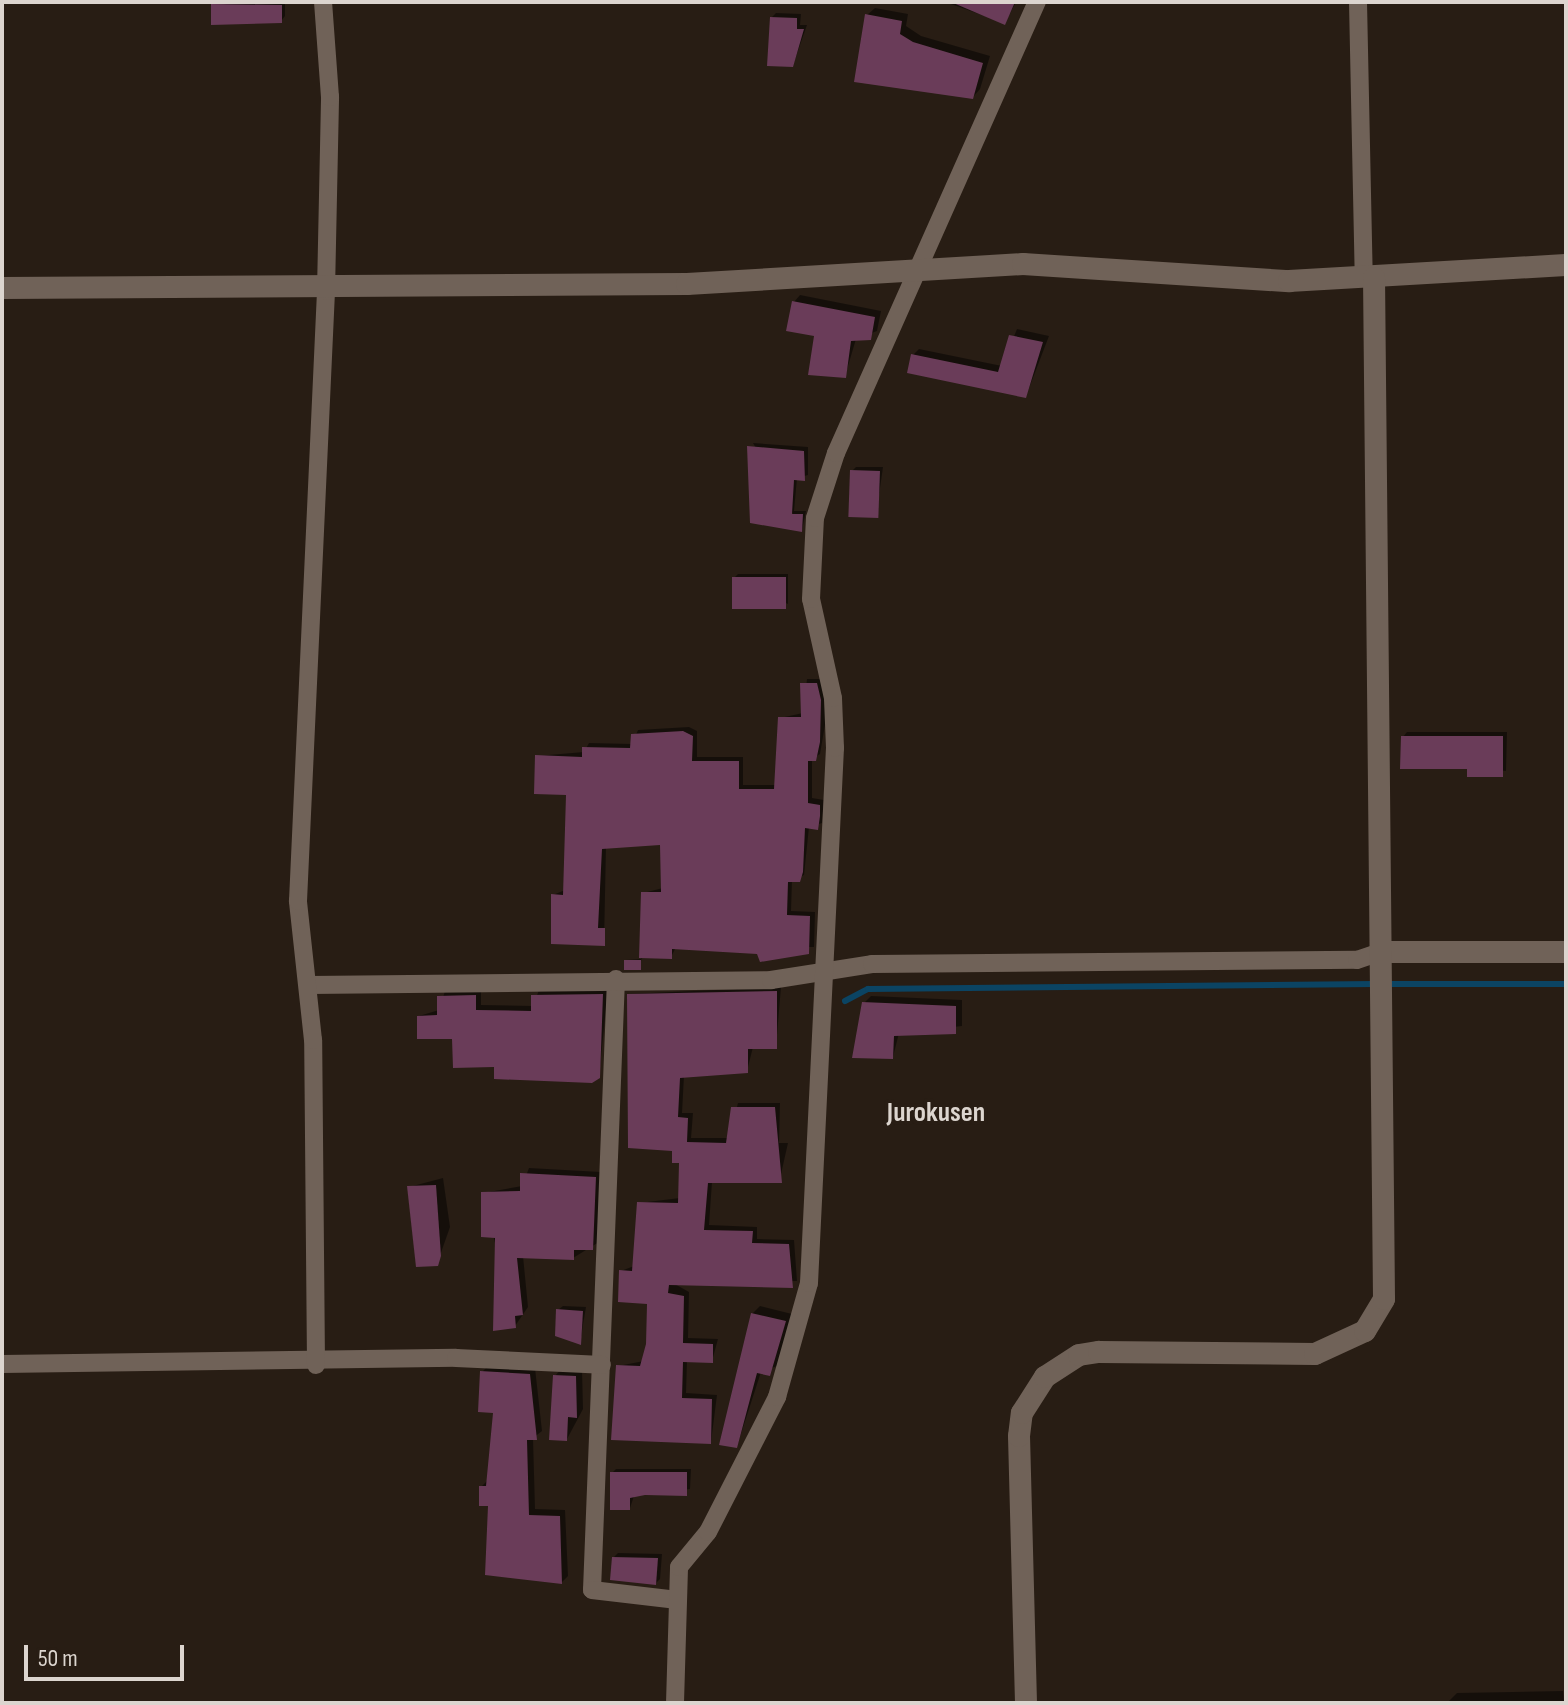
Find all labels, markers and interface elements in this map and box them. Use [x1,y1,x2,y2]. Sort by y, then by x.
district label: Jurokusen [887,1096,985,1130]
scale bar [28,1629,188,1679]
text: 50 m [38,1644,78,1673]

